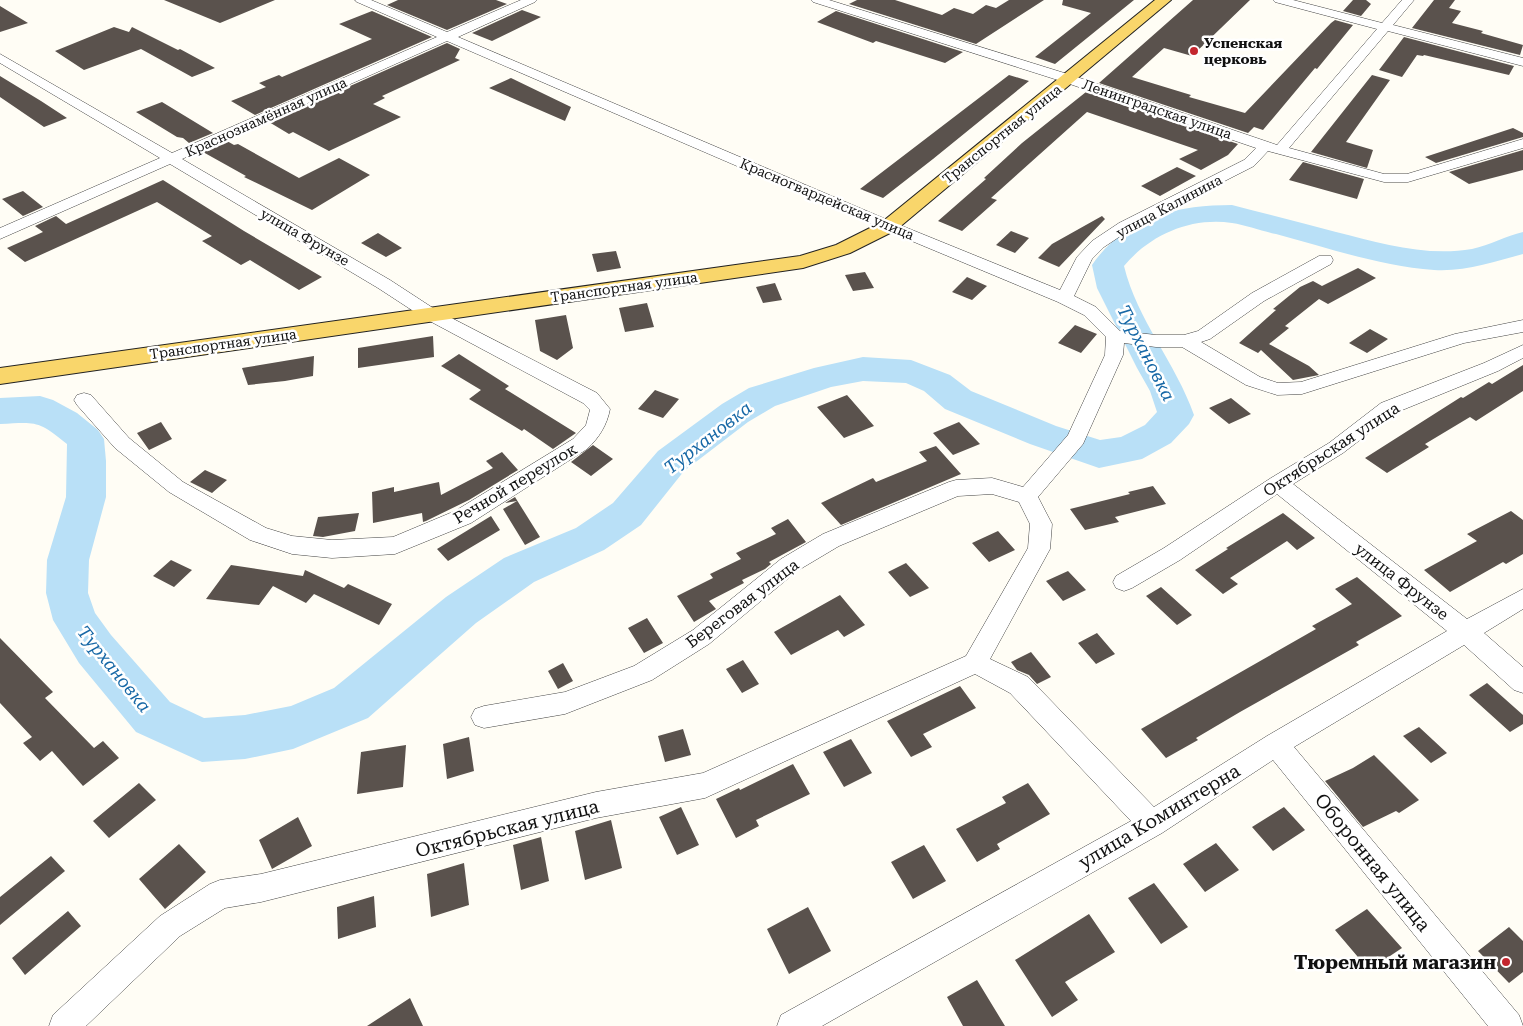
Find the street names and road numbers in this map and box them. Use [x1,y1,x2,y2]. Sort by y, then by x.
street label: Краснознамённая улица [183,74,350,160]
street label: Ленинградская улица [1080,76,1234,142]
street label: Транспортная улица [939,81,1065,187]
street label: Красногвардейская улица [737,155,917,243]
street label: улица Калинина [1113,171,1225,241]
street label: улица Фрунзе [258,205,352,269]
street label: Транспортная улица [550,269,699,305]
street label: Транспортная улица [149,326,298,362]
street label: Октябрьская улица [1260,398,1403,501]
street label: Речной переулок [450,439,580,528]
street label: улица Фрунзе [1351,539,1453,624]
street label: Береговая улица [682,555,803,652]
street label: улица Коминтерна [1074,759,1245,874]
street label: Оборонная улица [1310,789,1436,937]
street label: Октябрьская улица [413,794,602,862]

